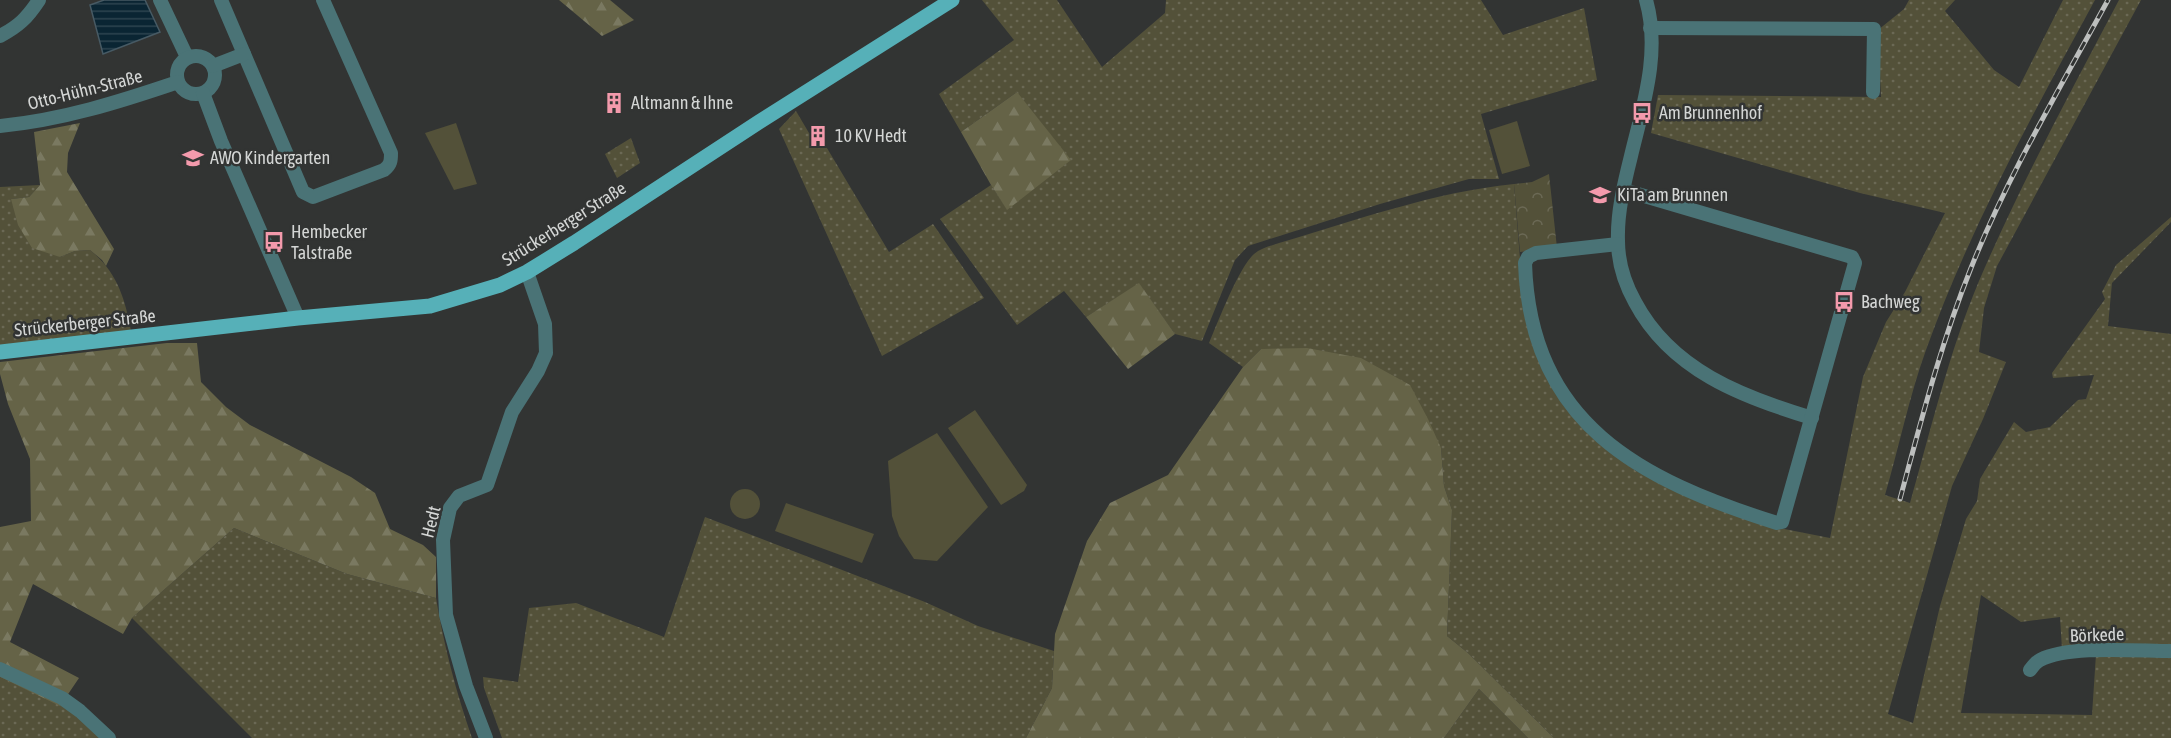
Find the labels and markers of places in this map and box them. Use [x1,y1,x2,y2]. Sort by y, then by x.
building icon: Altmann & Ihne [602,91,626,115]
place label: Altmann & Ihne [631,92,733,113]
bus stop icon: Am Brunnenhof [1630,101,1654,125]
place label: Am Brunnenhof [1659,102,1762,123]
building icon: 10 KV Hedt [806,124,830,148]
place label: 10 KV Hedt [835,125,907,146]
school or university icon: AWO Kindergarten [181,146,205,170]
place label: AWO Kindergarten [210,147,330,168]
school or university icon: KiTa am Brunnen [1588,183,1612,207]
place label: KiTa am Brunnen [1617,184,1728,205]
place label: Hembecker Talstraße [291,221,368,263]
bus stop icon: Hembecker Talstraße [262,230,286,254]
bus stop icon: Bachweg [1832,290,1856,314]
place label: Bachweg [1861,291,1920,312]

